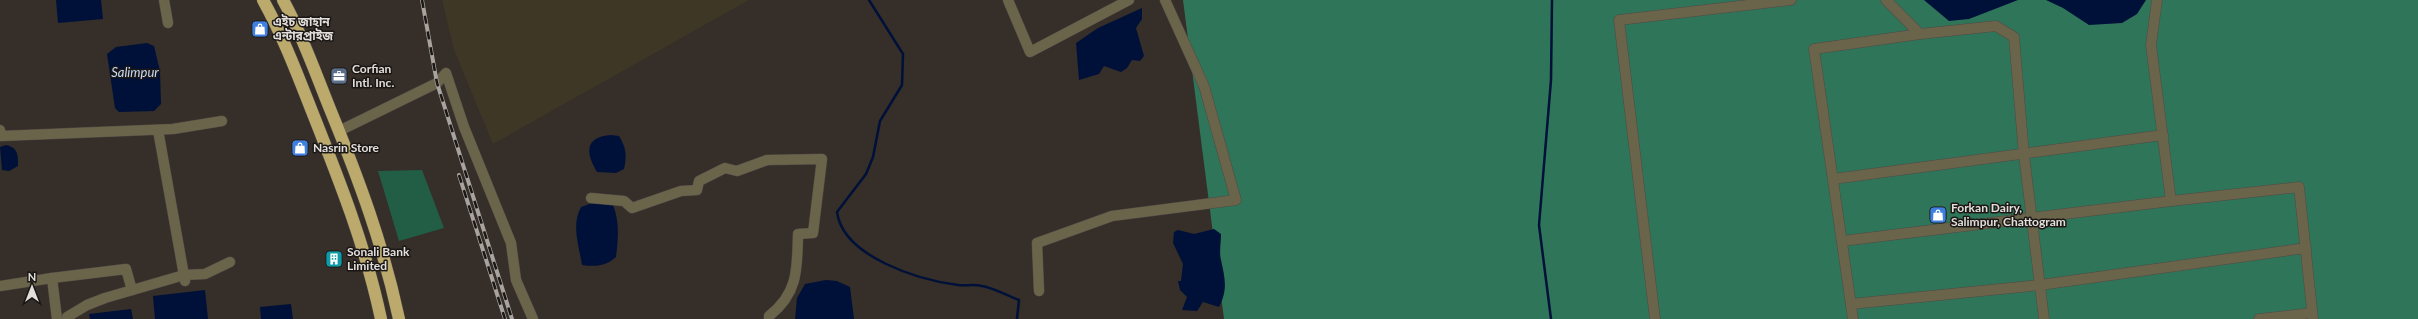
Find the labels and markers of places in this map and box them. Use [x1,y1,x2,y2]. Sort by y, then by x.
place label: এইচ জাহান এন্টারপ্রাইজ [273,14,333,43]
shop icon: এইচ জাহান এন্টারপ্রাইজ [250,19,270,39]
place label: Corfian Intl. Inc. [352,61,394,90]
office icon: Corfian Intl. Inc. [329,66,349,86]
shop icon: Nasrin Store [290,138,310,158]
place label: Nasrin Store [313,140,380,155]
place label: Forkan Dairy, Salimpur, Chattogram [1951,200,2066,229]
shop icon: Forkan Dairy, Salimpur, Chattogram [1928,205,1948,225]
place label: Sonali Bank Limited [347,244,410,273]
building icon: Sonali Bank Limited [324,249,344,269]

